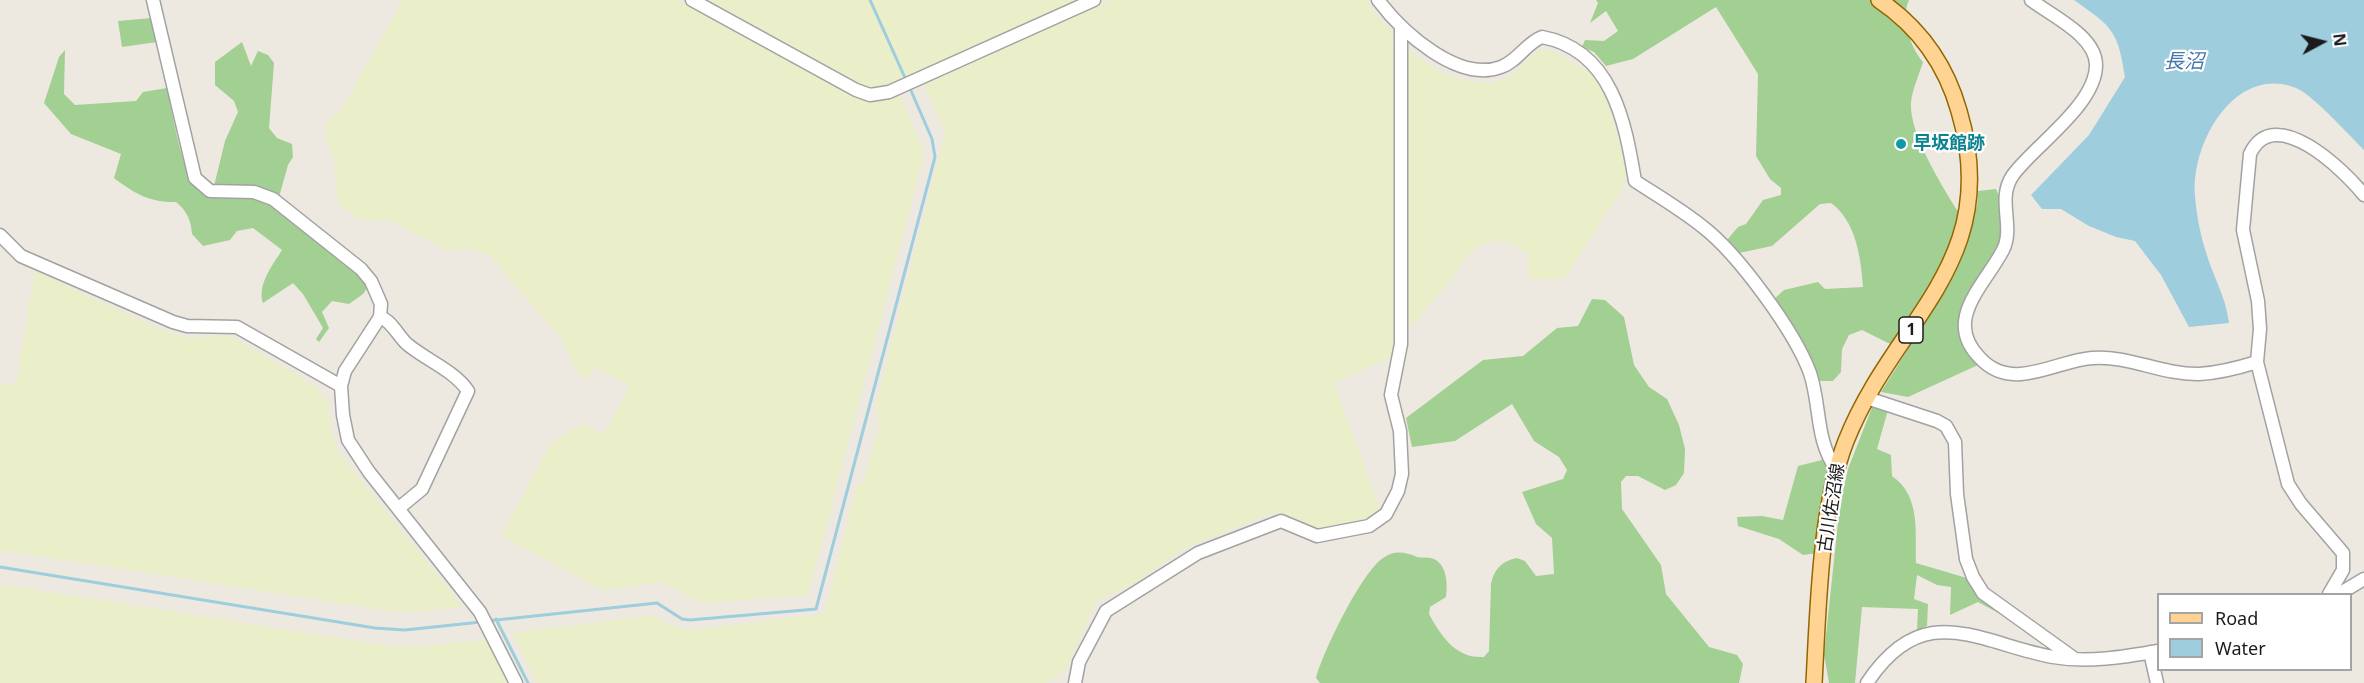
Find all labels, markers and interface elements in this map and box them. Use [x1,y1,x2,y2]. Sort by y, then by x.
north arrow [2292,12,2352,72]
text: N [2328,32,2352,48]
water label: 長沼 [2164,50,2204,74]
place label: 早坂館跡 [1913,133,1985,155]
marker: 早坂館跡 [1894,137,1908,151]
road number: 1 [1899,317,1923,343]
street label: 古川佐沼線 [1814,462,1850,554]
legend [2157,593,2352,671]
text: Road [2215,606,2258,630]
text: Water [2215,636,2266,660]

